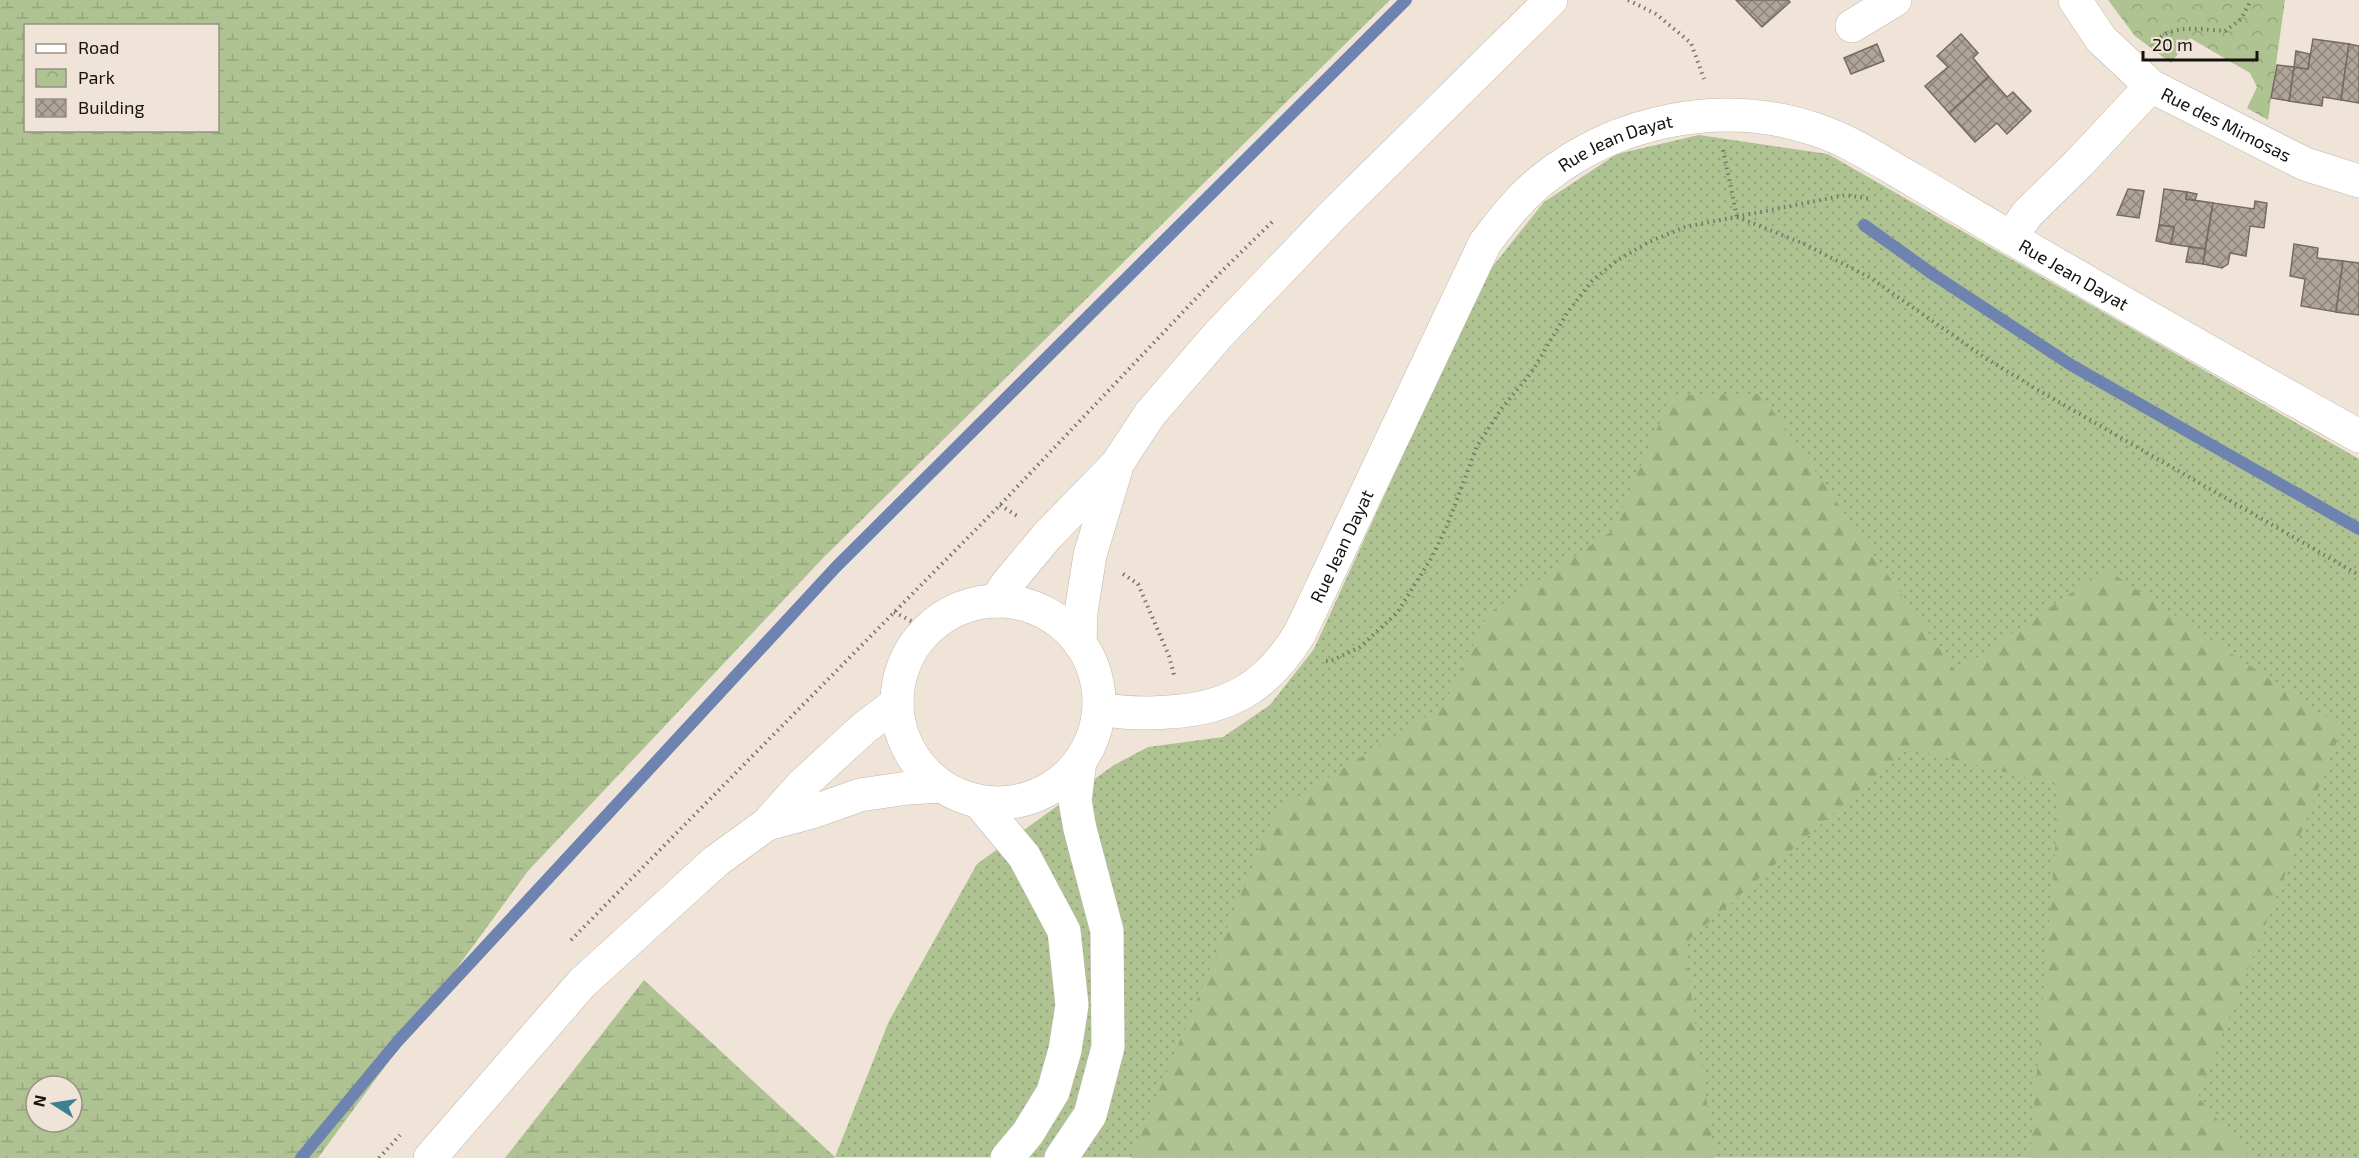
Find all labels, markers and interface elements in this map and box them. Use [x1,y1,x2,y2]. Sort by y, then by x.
legend [24,24,219,132]
scale bar [2143,24,2257,62]
text: 20 m [2152,33,2193,55]
text: Road [78,36,119,58]
text: Park [78,66,115,88]
street label: Rue des Mimosas [2158,82,2295,166]
text: Building [78,96,145,118]
street label: Rue Jean Dayat [1554,109,1675,176]
street label: Rue Jean Dayat [2015,234,2133,315]
street label: Rue Jean Dayat [1305,486,1378,606]
north arrow [24,1074,84,1134]
text: N [28,1093,49,1108]

